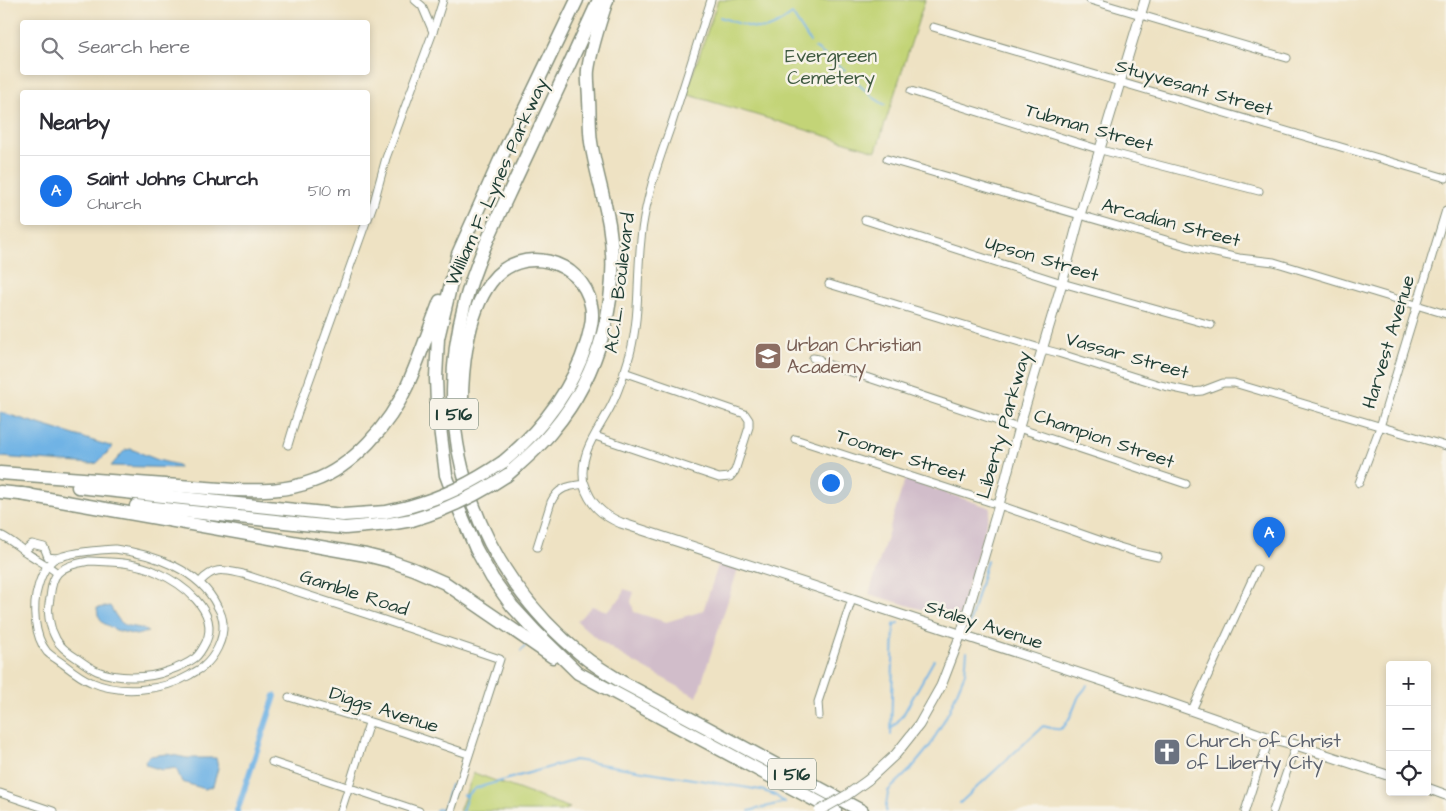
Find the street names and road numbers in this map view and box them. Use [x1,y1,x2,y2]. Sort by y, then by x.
street label: Stuyvesant Street [1112,53,1276,124]
street label: William F. Lynes Parkway [439,73,556,291]
street label: Tubman Street [1022,97,1157,159]
street label: Arcadian Street [1099,192,1244,255]
street label: A.C.L. Boulevard [598,211,642,355]
street label: Upson Street [982,229,1102,289]
street label: Harvest Avenue [1356,272,1422,412]
street label: Vassar Street [1062,326,1192,387]
street label: Liberty Parkway [970,347,1039,502]
road number: I 516 [430,398,478,429]
street label: Champion Street [1030,402,1178,476]
street label: Toomer Street [833,422,970,490]
street label: Gamble Road [296,563,412,623]
street label: Staley Avenue [921,593,1046,658]
street label: Diggs Avenue [325,680,442,741]
road number: I 516 [768,759,816,790]

